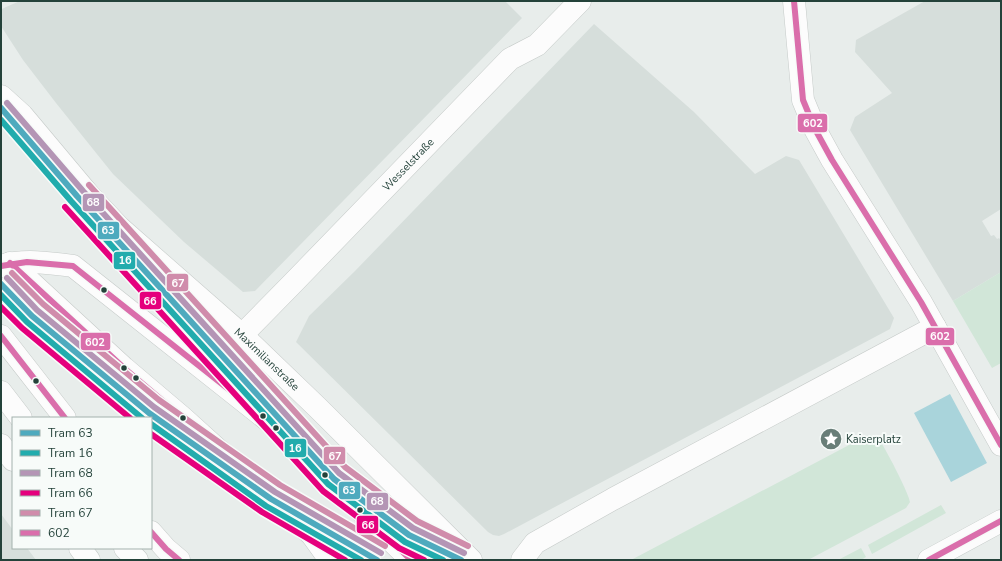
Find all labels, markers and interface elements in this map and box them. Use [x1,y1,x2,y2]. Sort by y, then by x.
line badge: 602 [797,113,828,133]
text: 602 [803,116,823,131]
street label: Wesselstraße [379,134,437,194]
line badge: 68 [82,193,105,212]
text: 68 [86,195,100,210]
line badge: 63 [97,221,120,240]
text: 63 [101,223,115,238]
line badge: 16 [113,251,136,270]
text: 16 [118,253,132,268]
line badge: 67 [166,273,189,292]
text: 67 [171,276,185,291]
unlabelled marker [99,285,109,295]
line badge: 66 [139,291,162,310]
text: 66 [143,294,157,309]
street label: Maximilianstraße [231,324,303,394]
line badge: 602 [925,327,955,346]
text: 602 [930,329,950,344]
line badge: 602 [80,332,111,351]
text: 602 [85,335,105,350]
unlabelled marker [119,363,129,373]
unlabelled marker [131,373,141,383]
unlabelled marker [31,376,41,386]
unlabelled marker [258,411,268,421]
unlabelled marker [178,413,188,423]
legend [12,417,152,549]
unlabelled marker [271,423,281,433]
text: Tram 63 [48,425,93,441]
place icon: Kaiserplatz [818,426,844,452]
place label: Kaiserplatz [846,432,901,447]
line badge: 16 [284,438,307,458]
text: 16 [288,441,302,456]
text: Tram 16 [48,445,93,461]
line badge: 67 [323,446,346,465]
text: 67 [328,449,342,464]
text: Tram 68 [48,465,93,481]
unlabelled marker [320,470,330,480]
line badge: 63 [338,481,361,500]
text: 63 [342,483,356,498]
text: Tram 66 [48,485,93,501]
line badge: 68 [366,492,389,511]
text: 68 [370,494,384,509]
text: Tram 67 [48,505,93,521]
unlabelled marker [355,505,365,515]
line badge: 66 [356,515,379,534]
text: 66 [361,518,375,533]
text: 602 [48,525,70,541]

